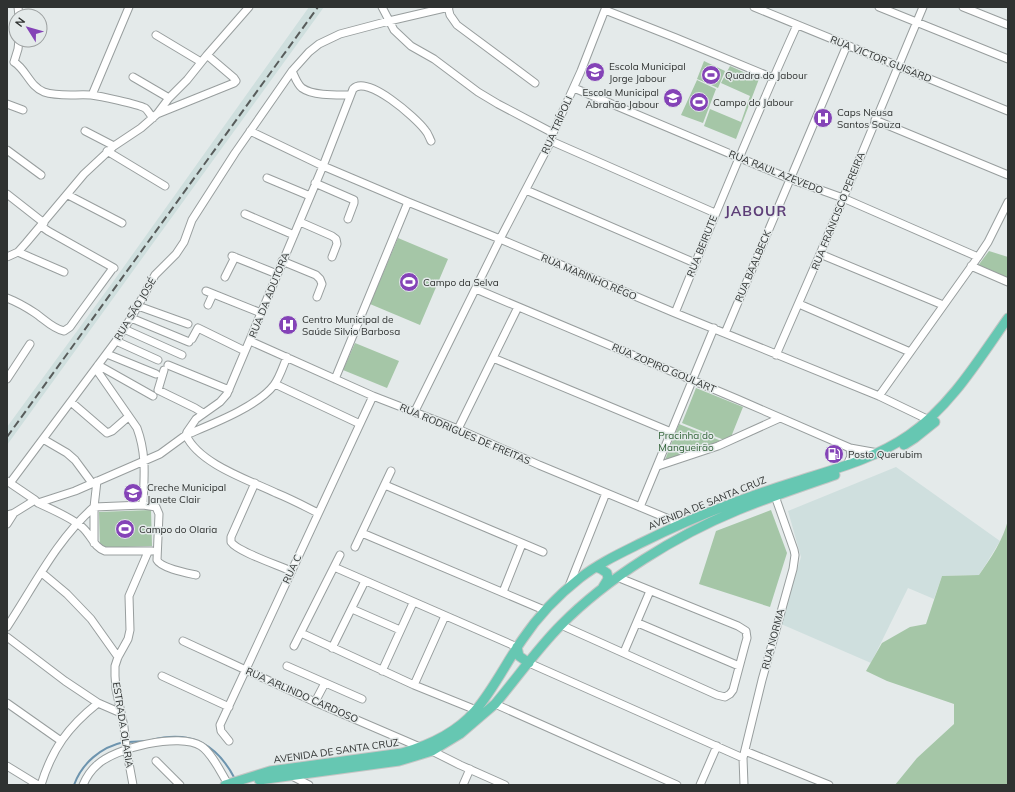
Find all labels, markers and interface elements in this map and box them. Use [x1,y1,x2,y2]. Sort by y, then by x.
north arrow [8,8,48,48]
text: N [12,14,28,30]
street label: RUA VICTOR GUISARD [828,33,934,85]
place label: Escola Municipal Jorge Jabour [609,60,686,85]
school or university icon: Escola Municipal Jorge Jabour [584,61,606,83]
sports icon: Quadra do Jabour [700,64,722,86]
place label: Quadra do Jabour [725,69,808,82]
place label: Escola Municipal Abrahão Jabour [582,86,659,111]
school or university icon: Escola Municipal Abrahão Jabour [662,87,684,109]
sports icon: Campo do Jabour [688,91,710,113]
street label: RUA TRÍPOLI [538,94,576,156]
place label: Campo do Jabour [713,96,794,109]
place label: Caps Neusa Santos Souza [837,106,901,131]
hospital icon: Caps Neusa Santos Souza [812,107,834,129]
street label: RUA RAUL AZEVEDO [727,147,825,197]
street label: RUA FRANCISCO PEREIRA [808,150,868,272]
district label: JABOUR [725,202,787,220]
street label: RUA BEIRUTE [684,213,720,279]
street label: RUA BAALBECK [732,227,774,304]
street label: RUA DA ADUTORA [246,250,292,340]
street label: RUA MARINHO RÊGO [539,251,639,303]
sports icon: Campo da Selva [398,271,420,293]
street label: RUA SÃO JOSÉ [111,275,159,343]
place label: Campo da Selva [423,276,499,289]
place label: Centro Municipal de Saúde Silvio Barbosa [302,313,400,338]
hospital icon: Centro Municipal de Saúde Silvio Barbosa [277,314,299,336]
street label: RUA ZOPIRO GOULART [610,340,718,396]
street label: RUA RODRIGUES DE FREITAS [398,401,532,467]
park label: Pracinha do Mangueirão [658,429,714,454]
fuel station icon: Posto Querubim [823,443,845,465]
place label: Posto Querubim [848,448,922,461]
street label: AVENIDA DE SANTA CRUZ [646,473,768,533]
place label: Creche Municipal Janete Clair [147,481,226,506]
school or university icon: Creche Municipal Janete Clair [122,482,144,504]
sports icon: Campo do Olaria [114,518,136,540]
place label: Campo do Olaria [139,523,217,536]
street label: RUA C [280,552,304,586]
street label: RUA NORMA [759,607,787,671]
street label: RUA ARLINDO CARDOSO [244,664,361,726]
street label: ESTRADA OLARIA [110,681,136,769]
street label: AVENIDA DE SANTA CRUZ [273,736,399,766]

